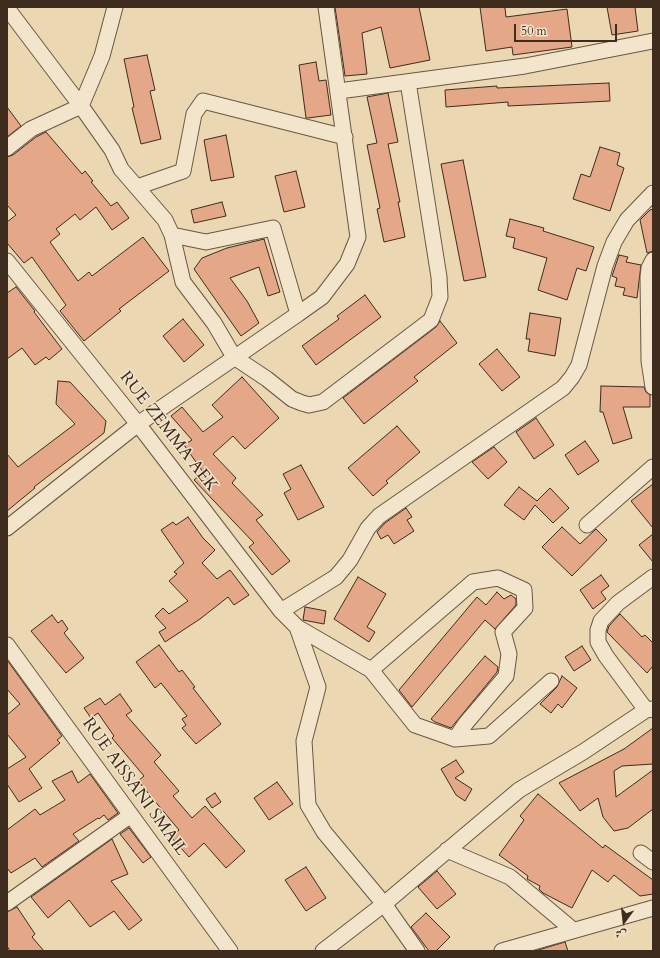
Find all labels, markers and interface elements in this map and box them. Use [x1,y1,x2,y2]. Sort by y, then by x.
scale bar [516,16,619,42]
text: 50 m [521,23,547,39]
street label: RUE ZEMMA AEK [115,368,221,496]
street label: RUE AISSANI SMAIL [77,714,191,860]
north arrow [604,902,644,942]
text: ش [614,925,628,943]

